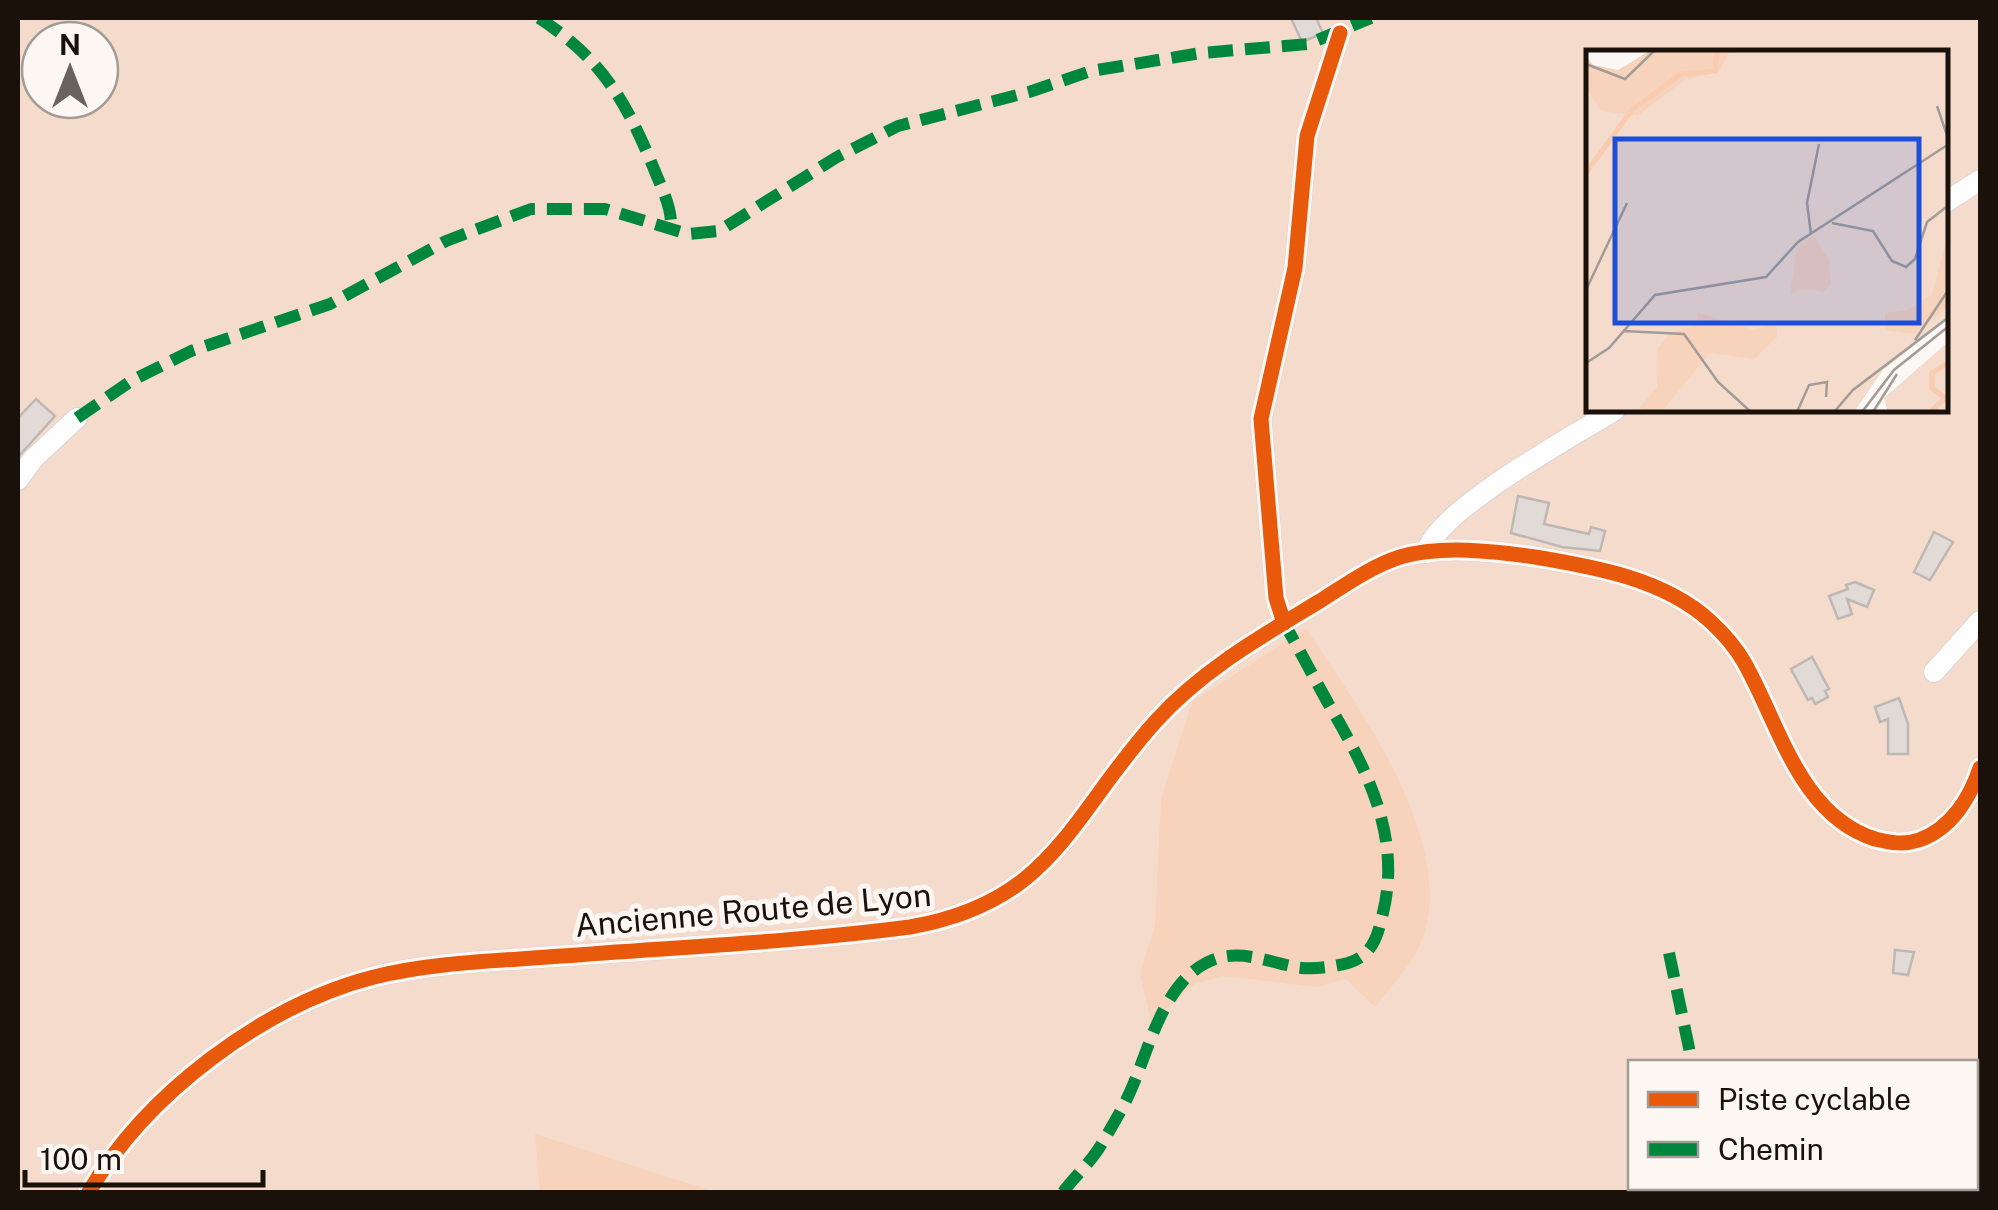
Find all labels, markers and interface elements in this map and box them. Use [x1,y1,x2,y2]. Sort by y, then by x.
north arrow [20,20,120,120]
text: N [59,28,81,61]
inset map [1586,50,1948,412]
street label: Ancienne Route de Lyon [573,876,933,944]
legend [1628,1060,1978,1190]
text: Piste cyclable [1718,1081,1911,1117]
scale bar [25,1125,262,1187]
text: Chemin [1718,1131,1824,1167]
text: 100 m [40,1141,122,1177]

